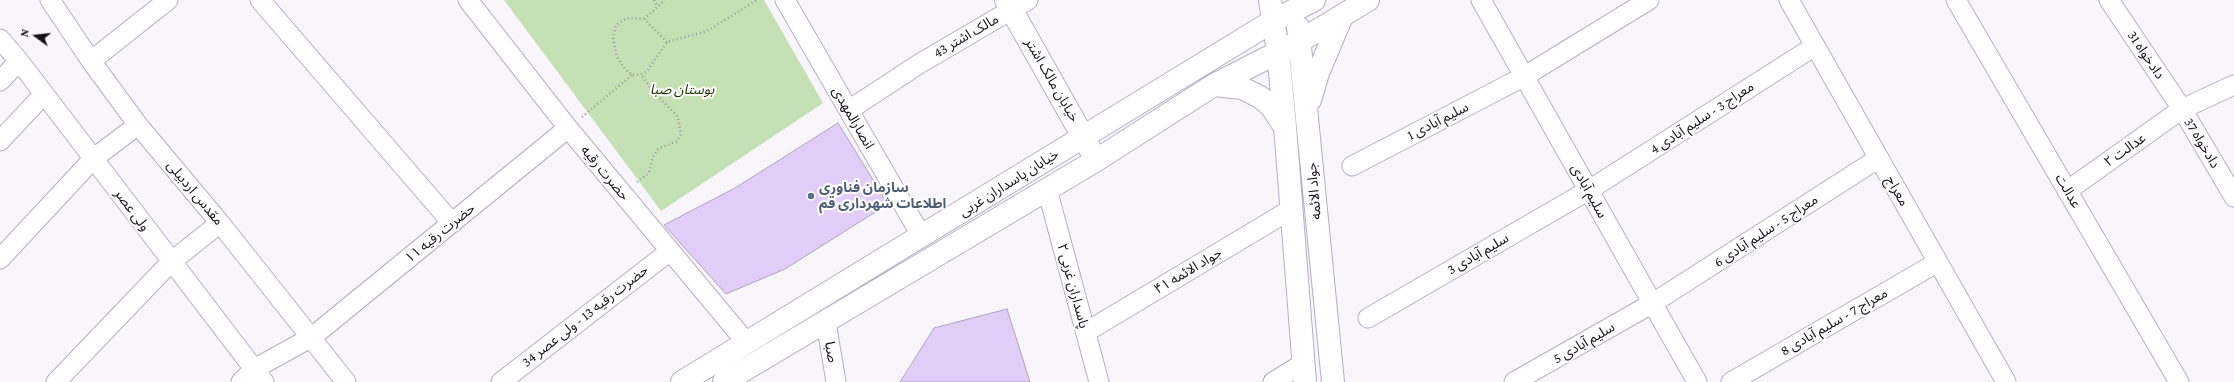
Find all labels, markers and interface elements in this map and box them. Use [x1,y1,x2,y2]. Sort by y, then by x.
street label: مالک اشتر 43 [930,11,1002,61]
north arrow [16,16,56,56]
text: N [18,28,31,38]
street label: دادخواه 31 [2124,28,2168,82]
street label: خیابان مالک اشتر [1021,35,1083,125]
street label: معراج 3 - سلیم آبادی 4 [1647,78,1757,158]
park label: بوستان صبا [650,82,714,98]
street label: انصارالمهدی [828,84,878,152]
street label: سلیم آبادی 1 [1405,98,1471,144]
street label: دادخواه 37 [2180,115,2224,171]
street label: عدالت ۲ [2101,130,2149,170]
street label: حضرت رقیه [577,142,633,204]
street label: خیابان پاسداران غربی [956,146,1062,220]
street label: مقدس اردبیلی [163,157,227,229]
street label: سلیم آبادی [1567,161,1611,221]
street label: جواد الائمه [1303,162,1325,220]
street label: عدالت [2052,171,2084,211]
street label: معراج [1882,173,1912,209]
place label: سازمان فناوری اطلاعات شهرداری قم [819,180,946,212]
street label: ولی عصر [111,185,153,235]
marker: سازمان فناوری اطلاعات شهرداری قم [806,191,816,201]
street label: معراج 5 - سلیم آبادی 6 [1711,191,1821,271]
street label: حضرت رقیه ۱۱ [402,200,478,266]
street label: سلیم آبادی 3 [1444,230,1512,278]
street label: پاسداران غربی ۲ [1054,242,1092,330]
street label: جواد الائمه ۴۱ [1151,244,1225,298]
street label: حضرت رقیه 13 - ولی عصر 34 [518,261,652,371]
street label: معراج 7 - سلیم آبادی 8 [1777,284,1891,360]
street label: سلیم آبادی 5 [1550,319,1618,367]
street label: صبا [821,340,841,364]

